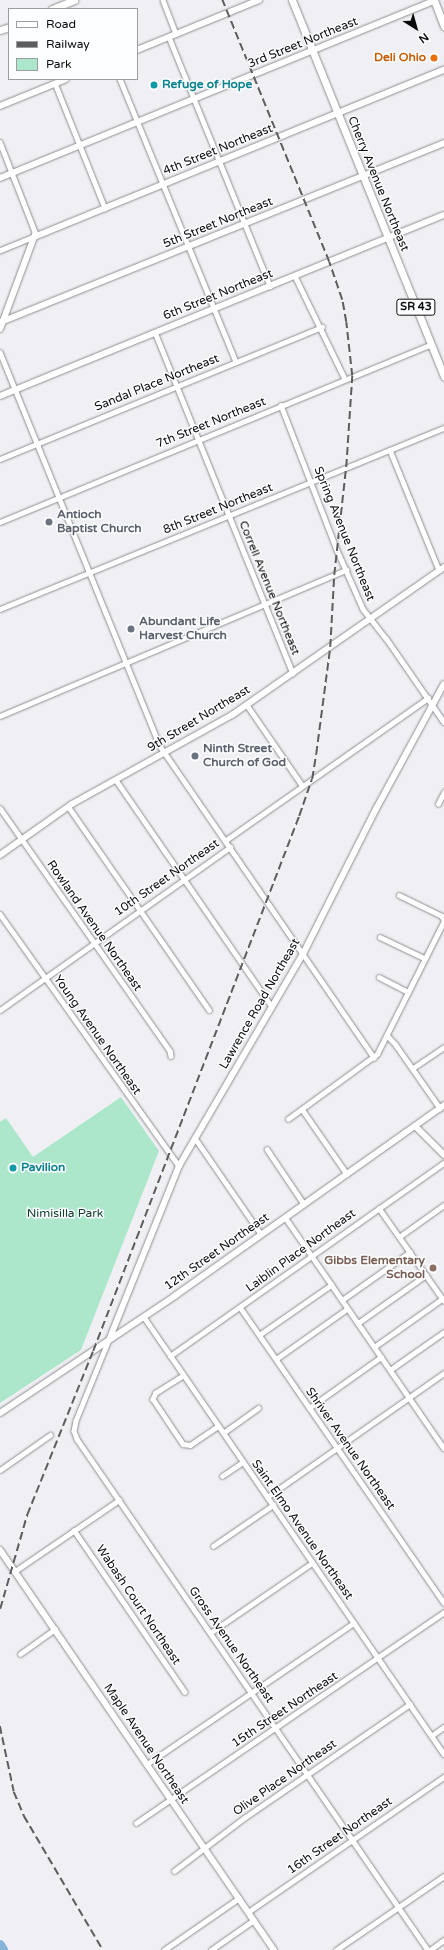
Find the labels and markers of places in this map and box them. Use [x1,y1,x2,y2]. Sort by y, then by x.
place label: Deli Ohio [374,51,426,65]
marker: Deli Ohio [429,53,439,63]
place label: Refuge of Hope [162,78,252,92]
marker: Refuge of Hope [149,80,159,90]
place label: Antioch Baptist Church [57,508,142,536]
marker: Antioch Baptist Church [44,517,54,527]
place label: Abundant Life Harvest Church [139,615,227,643]
marker: Abundant Life Harvest Church [126,624,136,634]
place label: Ninth Street Church of God [203,742,286,770]
marker: Ninth Street Church of God [190,751,200,761]
place label: Pavilion [21,1161,65,1175]
marker: Pavilion [8,1163,18,1173]
place label: Gibbs Elementary School [324,1254,425,1282]
marker: Gibbs Elementary School [428,1263,438,1273]

